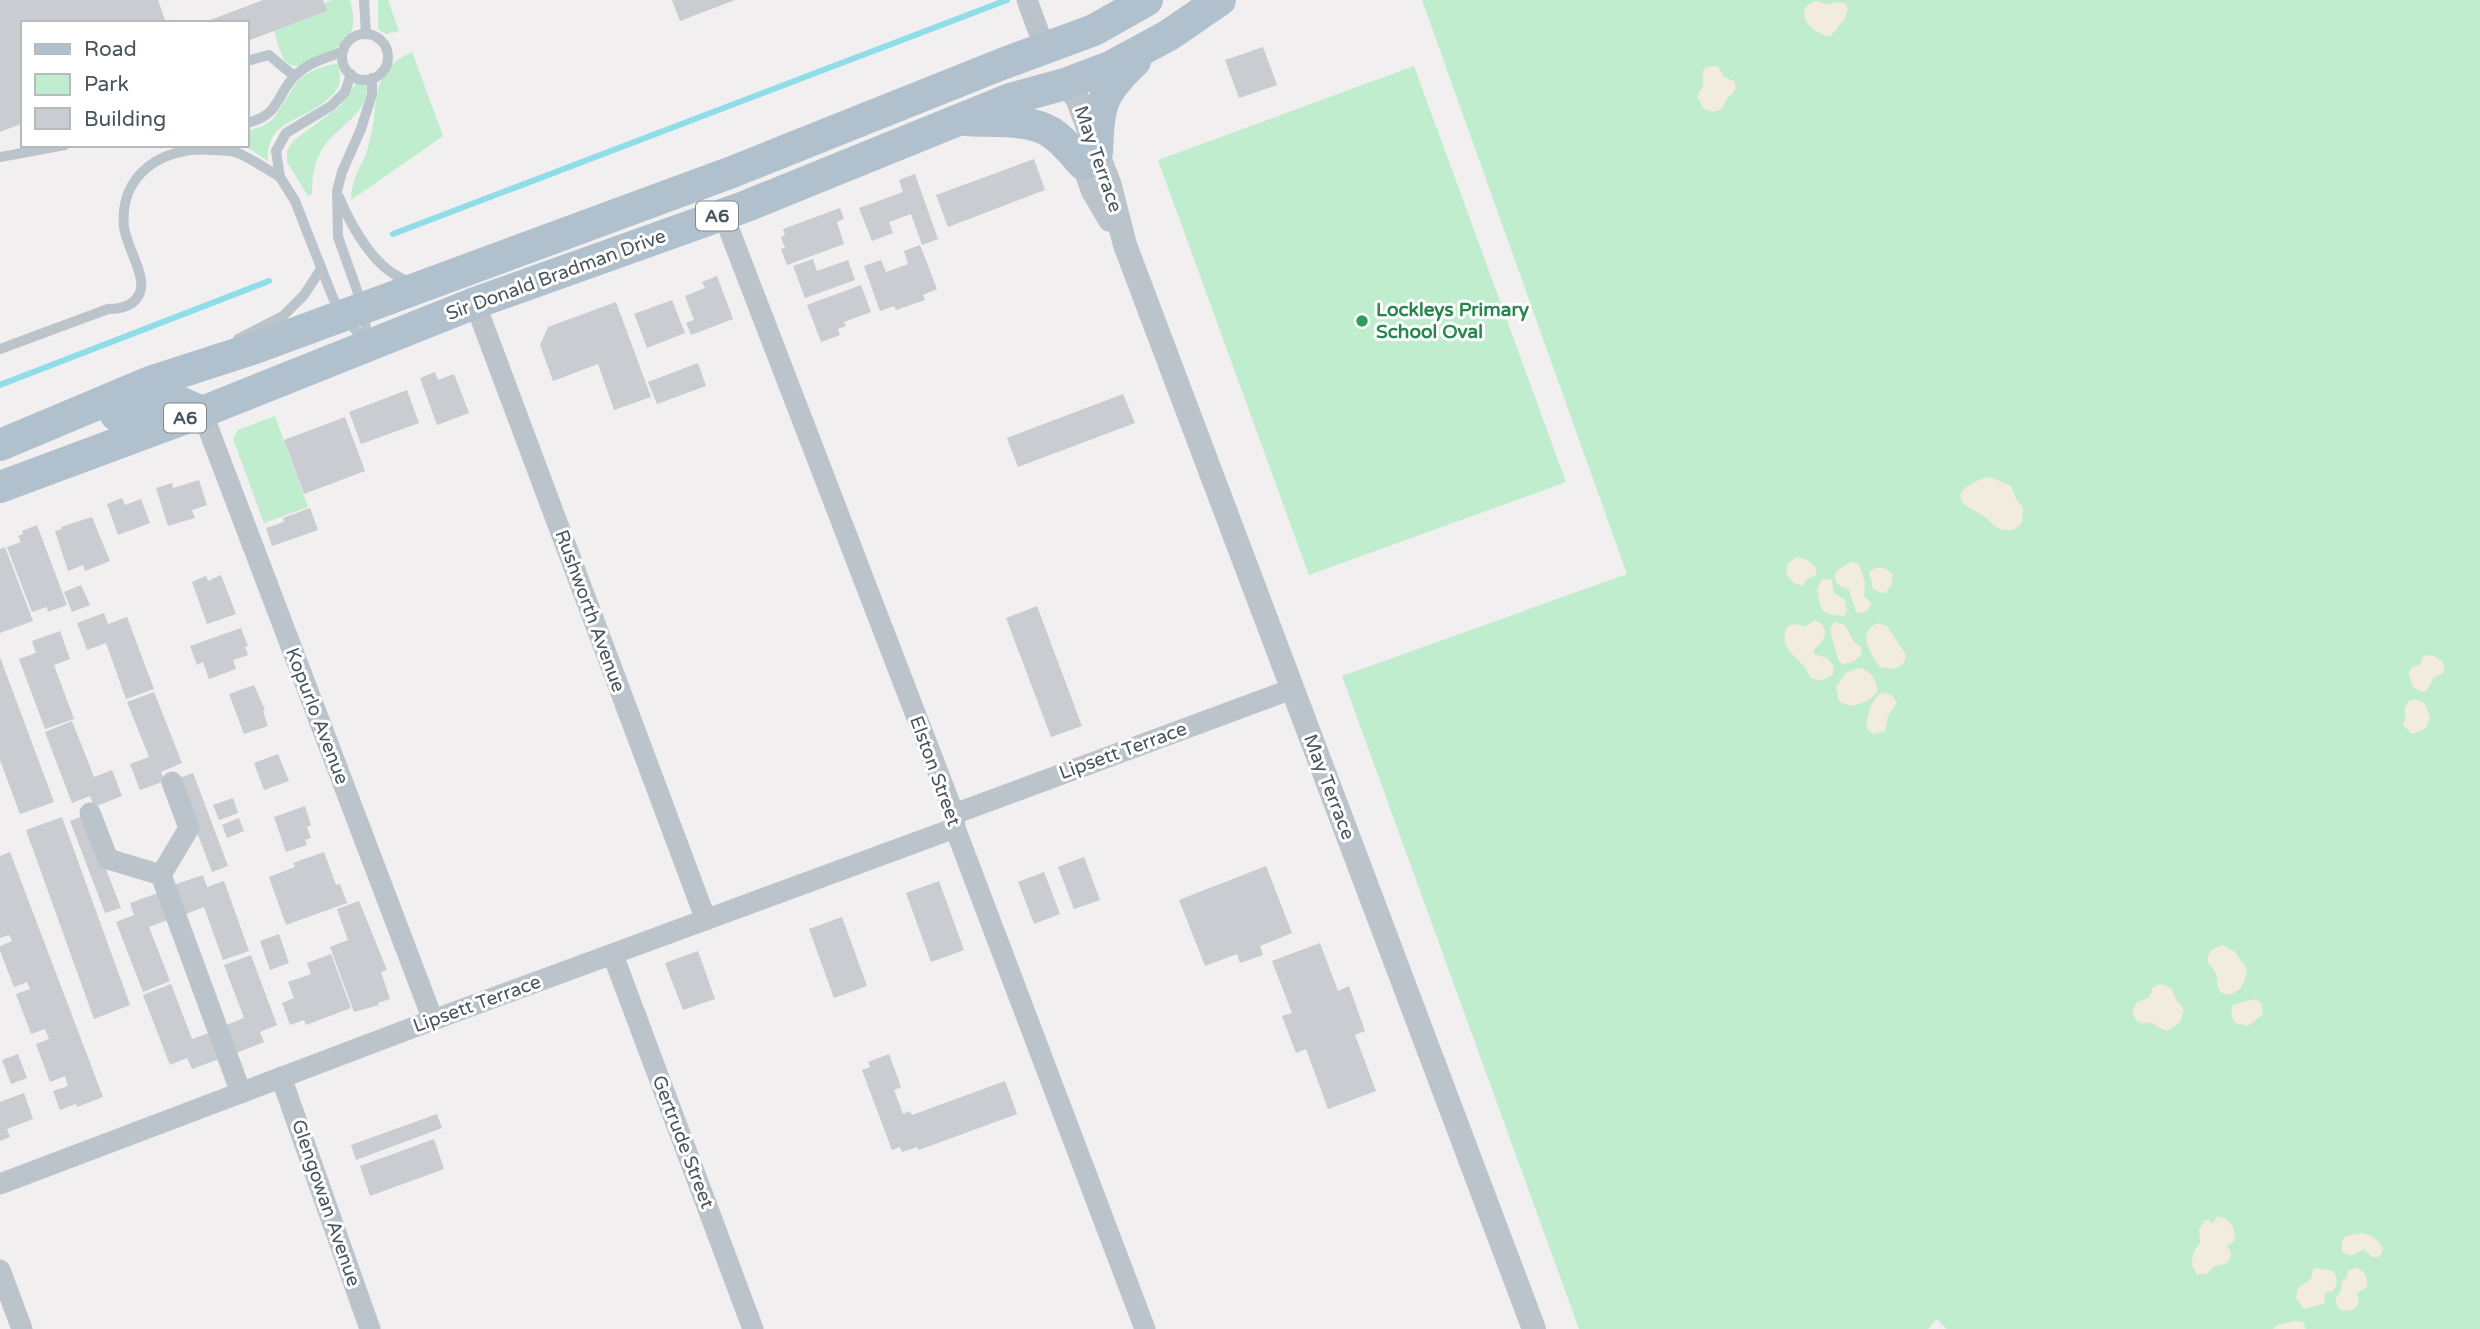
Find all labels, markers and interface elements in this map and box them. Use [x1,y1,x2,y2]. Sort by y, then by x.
legend [21,21,248,147]
text: Road [84,37,137,62]
text: Park [84,72,129,97]
street label: May Terrace [1070,103,1126,215]
text: Building [84,107,166,132]
road number: A6 [696,202,738,230]
street label: Sir Donald Bradman Drive [443,225,669,325]
place label: Lockleys Primary School Oval [1376,299,1530,343]
marker: Lockleys Primary School Oval [1354,313,1370,329]
road number: A6 [164,404,206,432]
street label: Rushworth Avenue [550,527,630,695]
street label: Kopurlo Avenue [281,645,353,787]
street label: Elston Street [905,713,965,829]
street label: Lipsett Terrace [1056,718,1190,784]
street label: May Terrace [1299,731,1359,843]
street label: Lipsett Terrace [410,971,544,1037]
street label: Gertrude Street [648,1072,718,1212]
street label: Glengowan Avenue [287,1117,365,1289]

